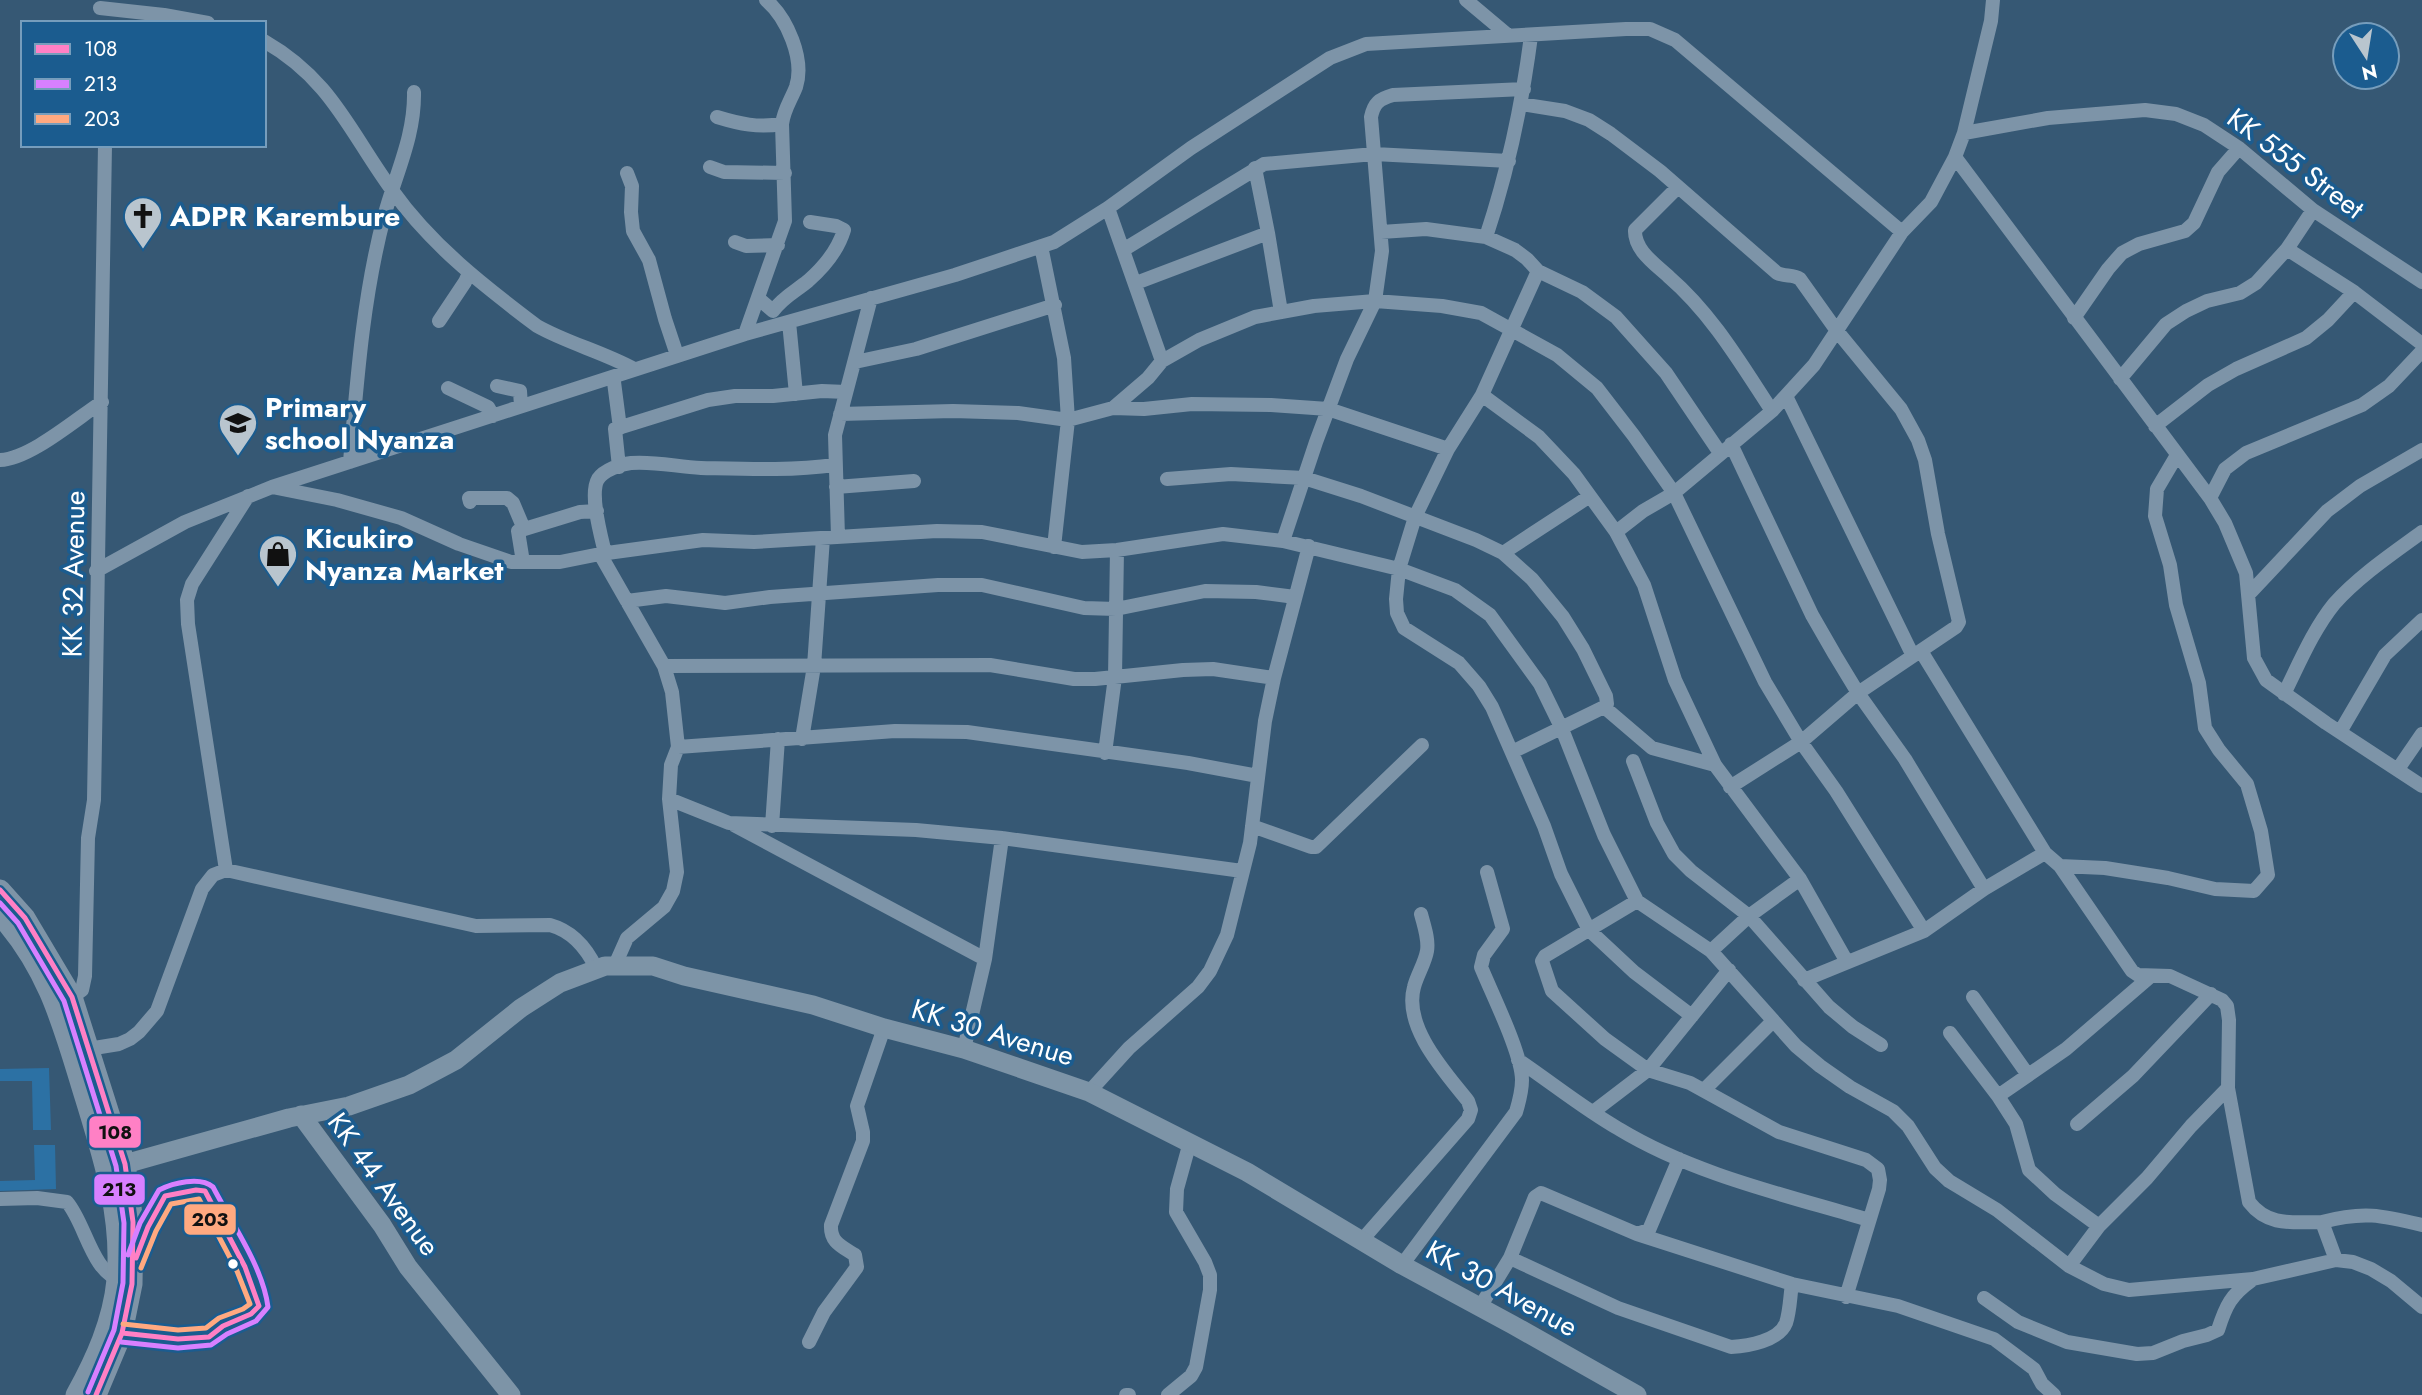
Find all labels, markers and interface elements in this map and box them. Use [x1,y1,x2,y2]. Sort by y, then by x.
legend [21,21,266,147]
north arrow [2331,21,2401,91]
text: 108 [84,34,118,64]
text: N [2359,57,2380,87]
text: 213 [84,69,117,99]
street label: KK 555 Street [2218,98,2373,229]
text: 203 [84,104,120,134]
church icon: ADPR Karembure [122,195,164,250]
place label: ADPR Karembure [169,196,400,237]
place label: Primary school Nyanza [265,387,454,460]
school or university icon: Primary school Nyanza [217,402,259,457]
street label: KK 32 Avenue [52,490,95,658]
place label: Kicukiro Nyanza Market [305,518,503,591]
shop icon: Kicukiro Nyanza Market [257,533,299,588]
street label: KK 30 Avenue [907,988,1079,1077]
street label: KK 44 Avenue [318,1104,450,1264]
line badge: 108 [88,1115,142,1149]
text: 108 [98,1119,132,1146]
line badge: 213 [93,1173,146,1206]
text: 213 [102,1176,136,1203]
line badge: 203 [183,1203,237,1236]
text: 203 [192,1206,229,1233]
street label: KK 30 Avenue [1418,1230,1585,1347]
unlabelled marker [226,1257,240,1271]

